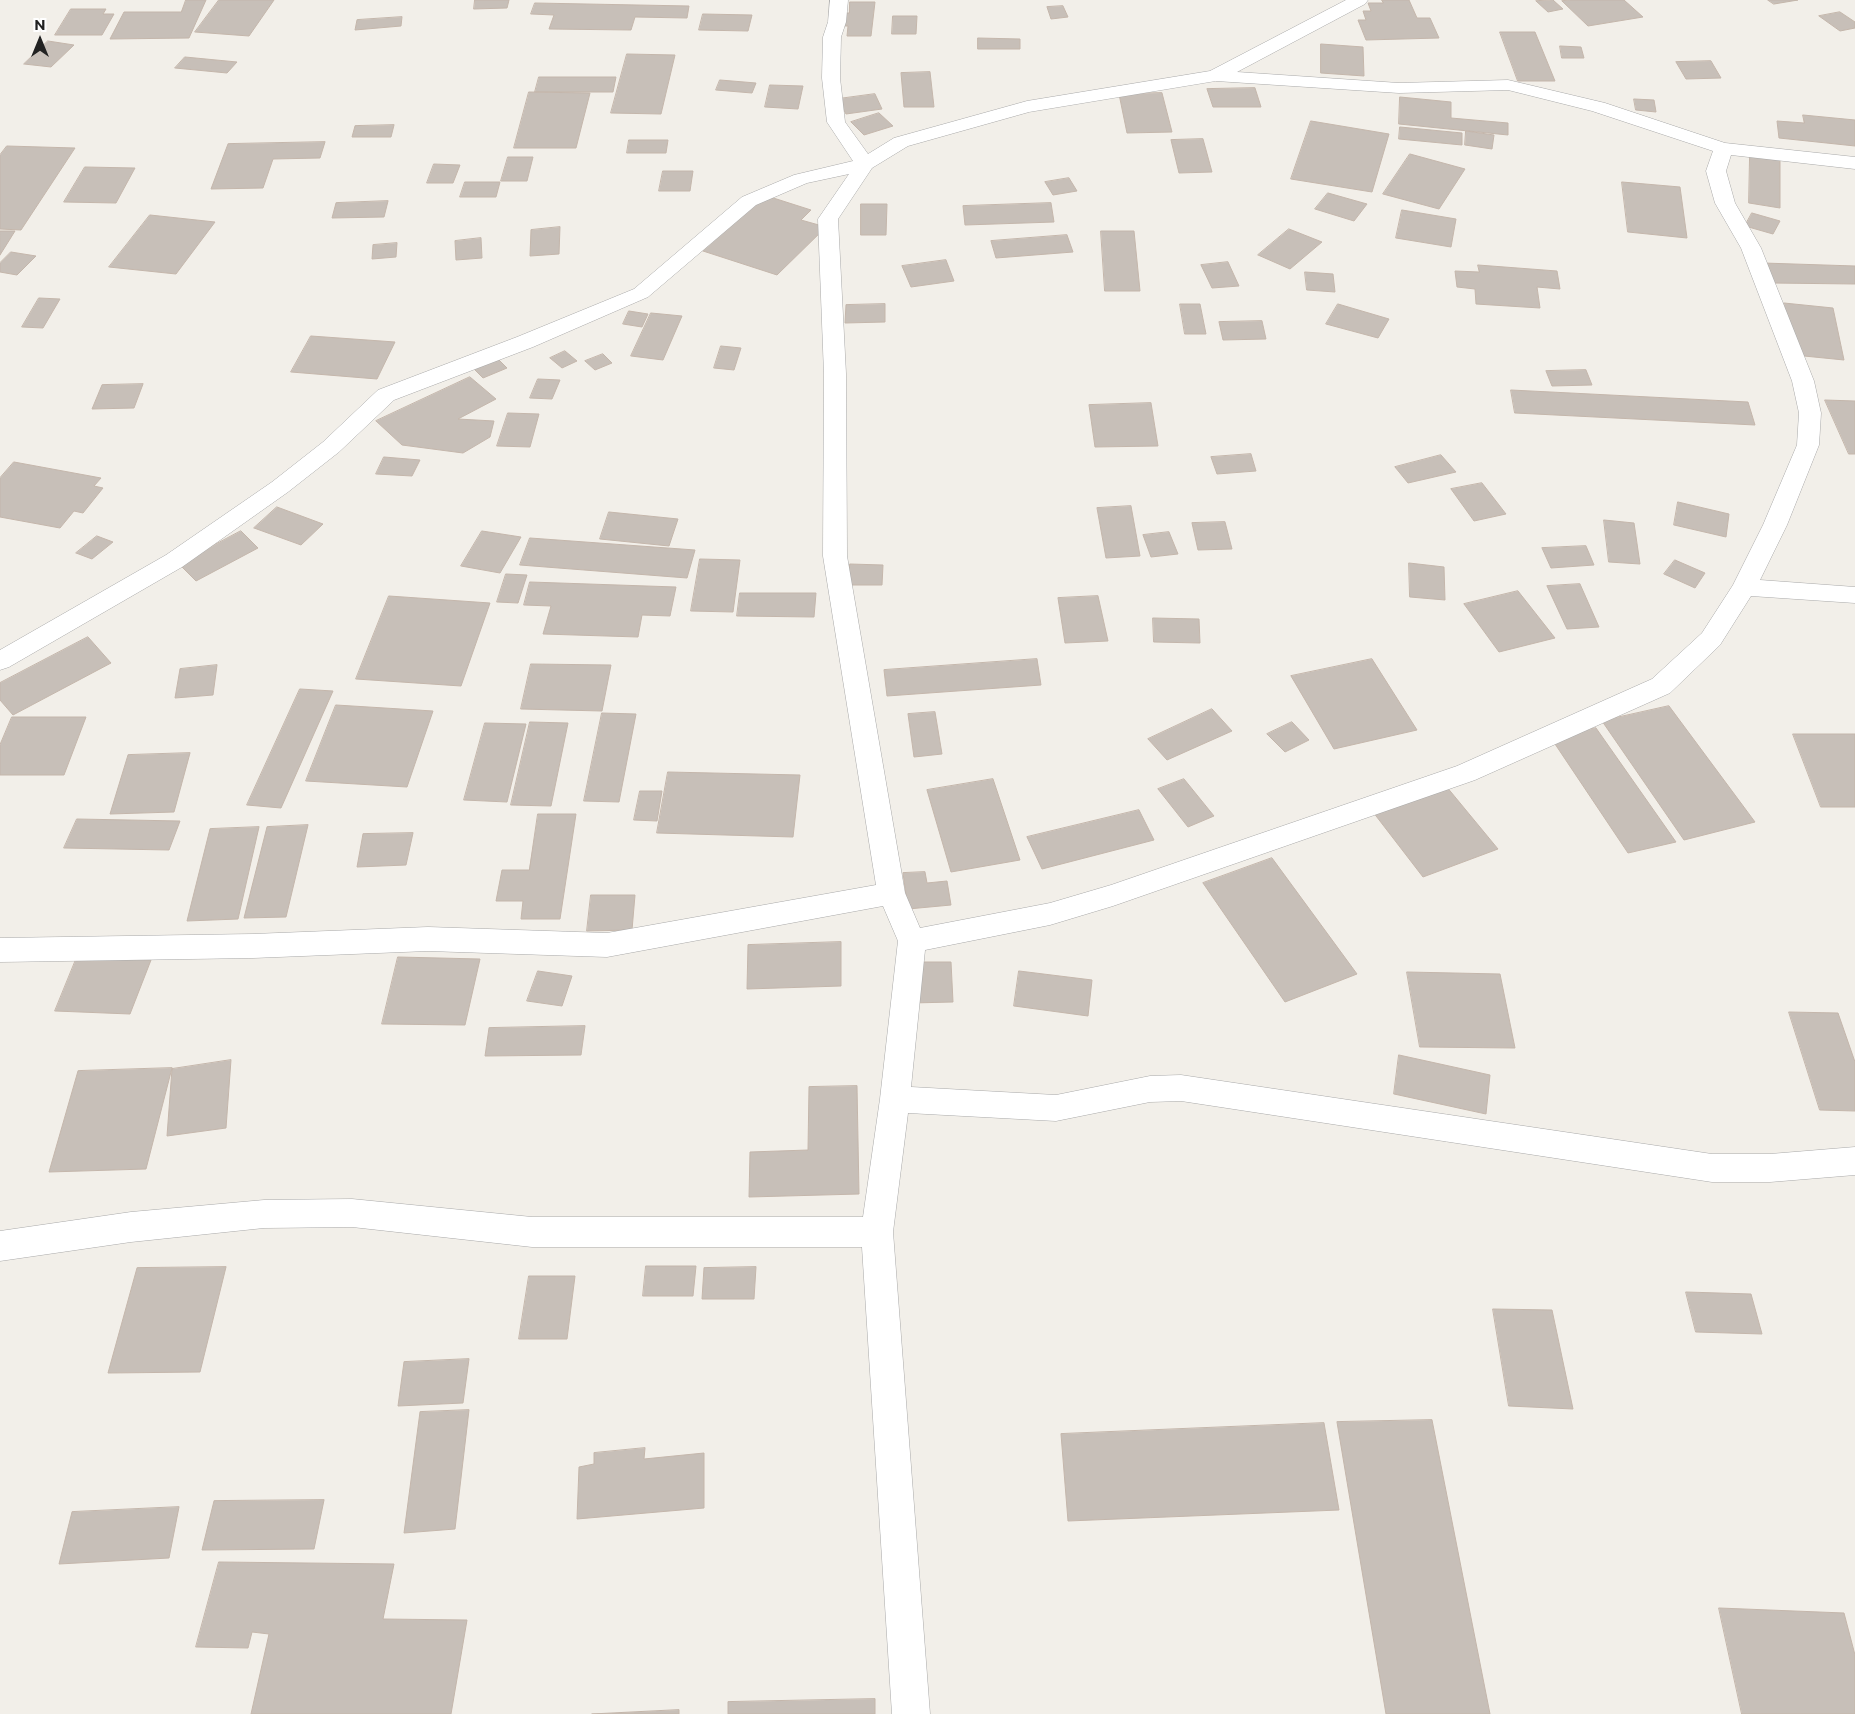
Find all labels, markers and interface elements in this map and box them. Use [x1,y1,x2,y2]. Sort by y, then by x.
north arrow [15,15,65,65]
text: N [34,16,46,34]

